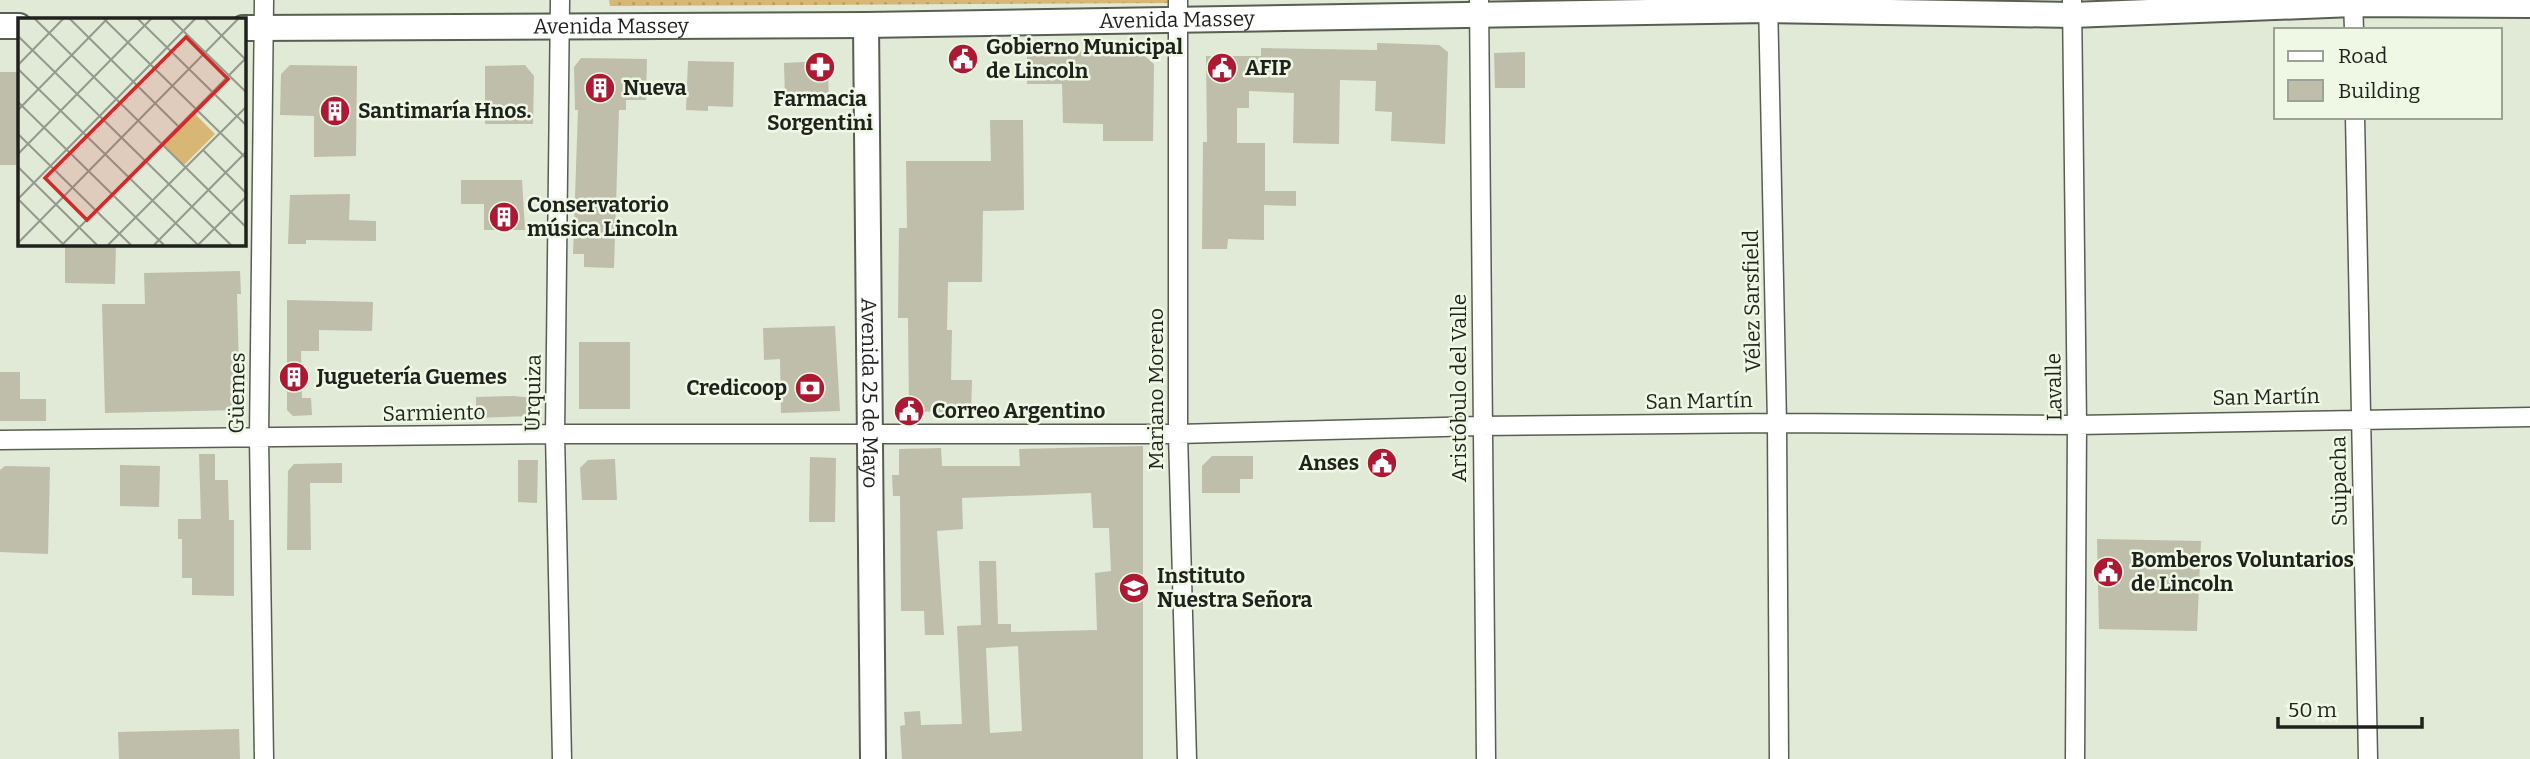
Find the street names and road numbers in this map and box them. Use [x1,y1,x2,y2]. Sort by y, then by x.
street label: Avenida Massey [1099,6,1256,34]
street label: Avenida Massey [533,13,690,40]
street label: Vélez Sarsfield [1738,229,1766,373]
street label: Aristóbulo del Valle [1446,294,1472,482]
street label: Avenida 25 de Mayo [856,298,883,488]
street label: Mariano Moreno [1143,308,1169,470]
street label: Güemes [223,352,251,434]
street label: Lavalle [2040,353,2068,421]
street label: Urquiza [519,354,547,432]
street label: San Martín [2212,383,2320,411]
street label: San Martín [1645,387,1753,415]
street label: Sarmiento [382,399,486,427]
street label: Suipacha [2325,435,2353,526]

